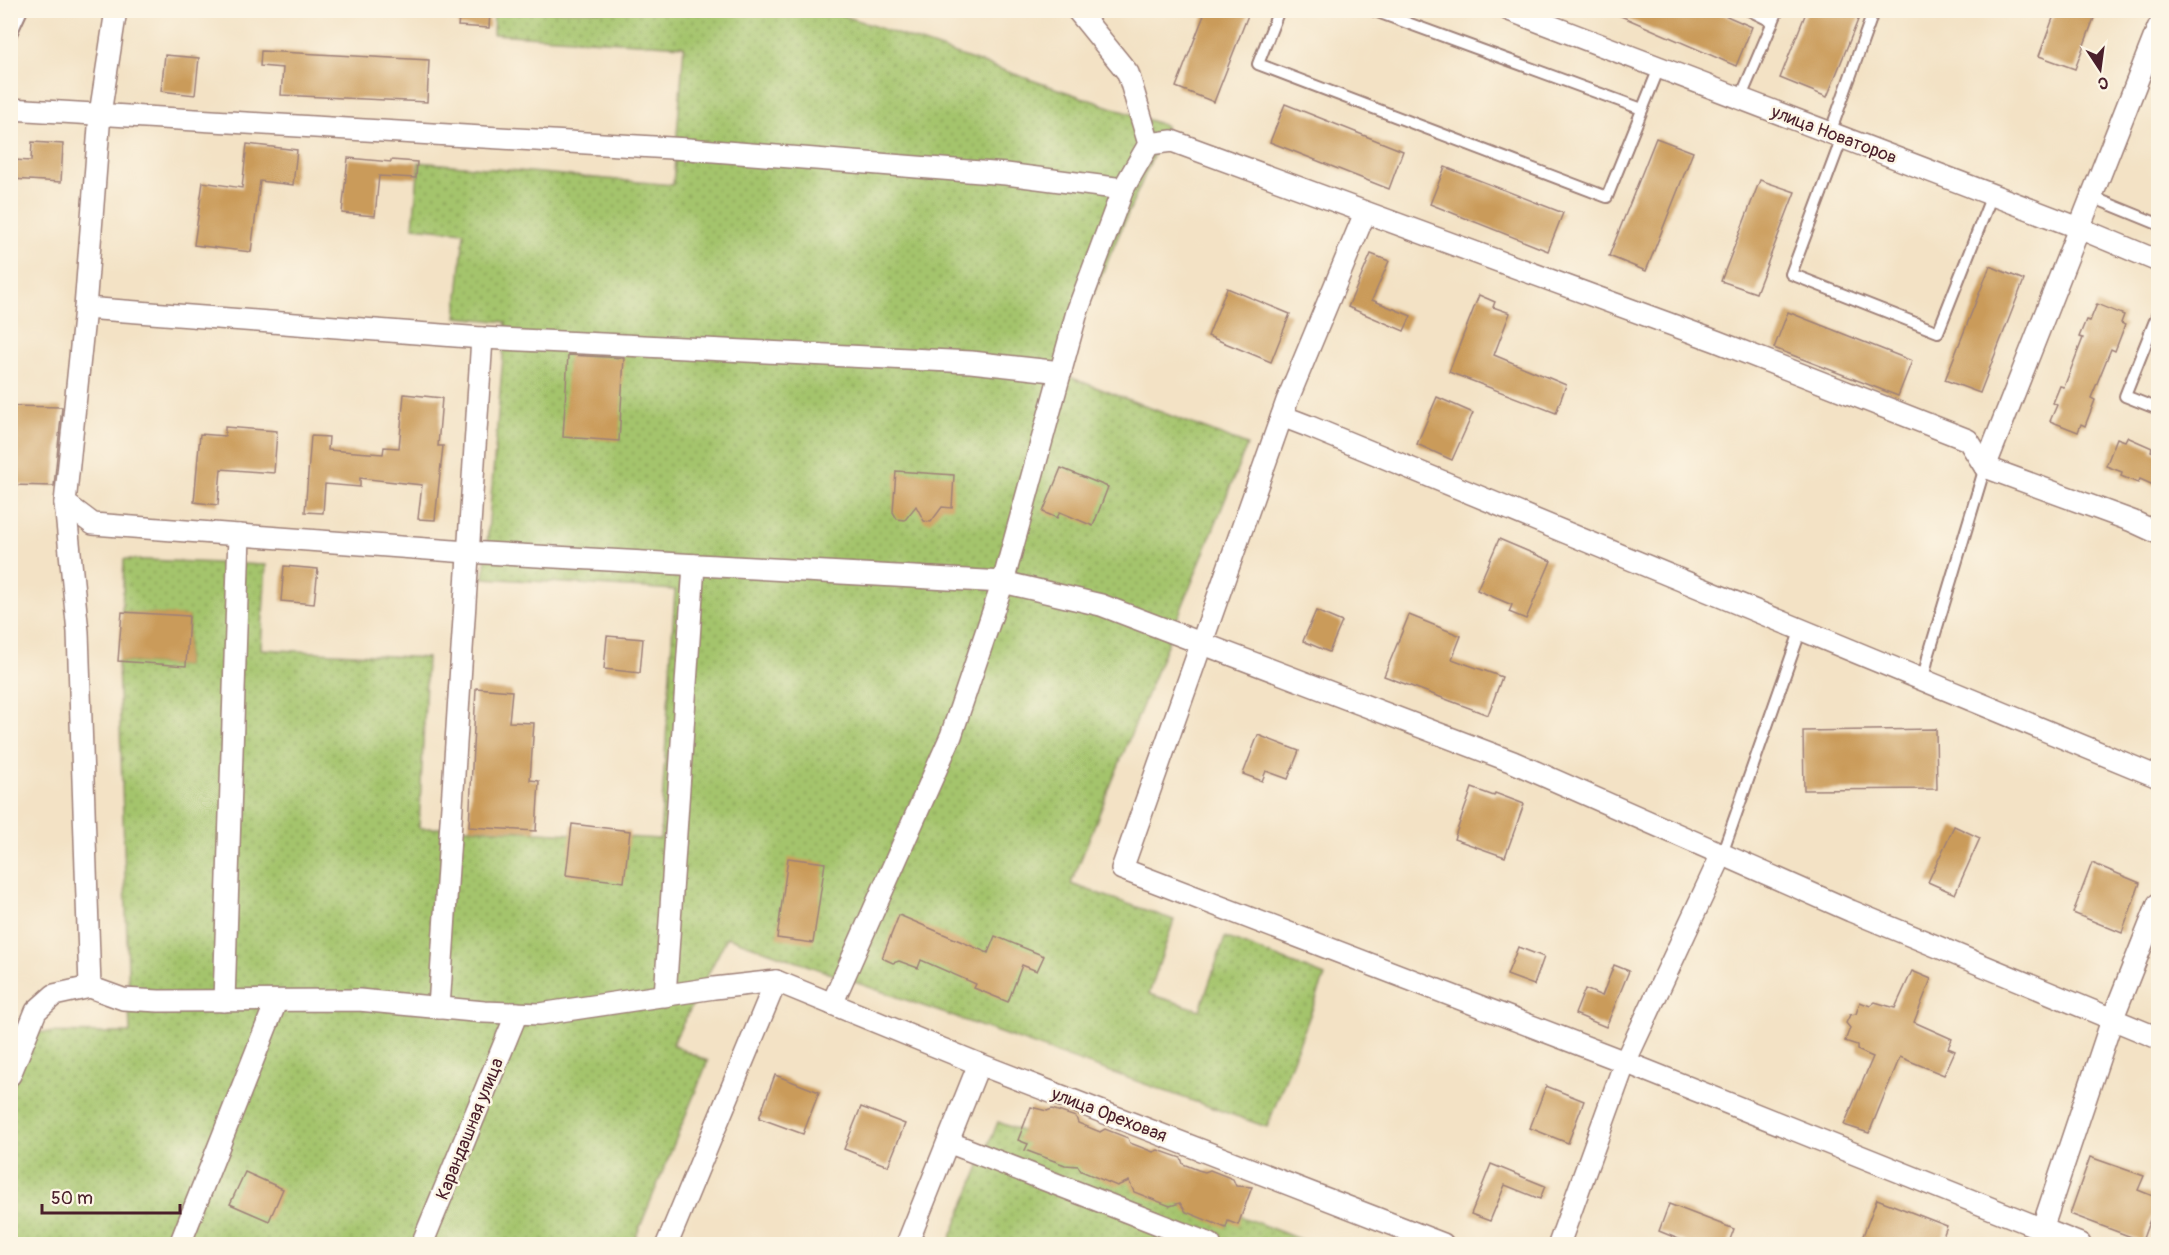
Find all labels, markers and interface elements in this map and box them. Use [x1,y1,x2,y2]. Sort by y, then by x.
north arrow [2070,39,2130,99]
text: С [2096,72,2110,94]
street label: улица Новаторов [1767,100,1900,170]
street label: Карандашная улица [431,1055,509,1203]
street label: улица Ореховая [1047,1082,1170,1148]
scale bar [42,1177,180,1215]
text: 50 m [51,1187,93,1210]

